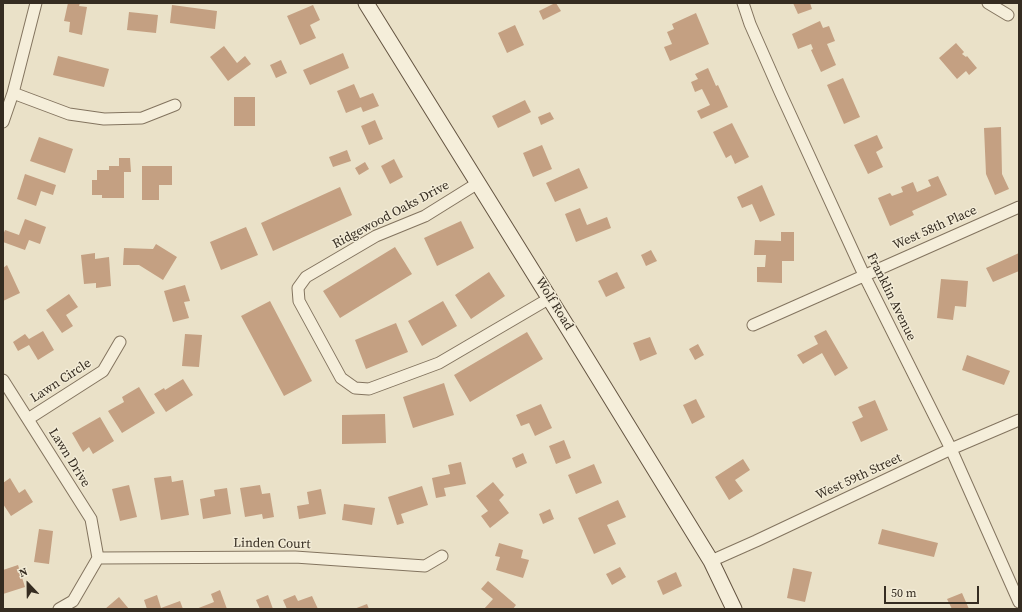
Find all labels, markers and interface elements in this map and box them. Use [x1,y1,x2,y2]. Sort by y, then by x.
street label: Ridgewood Oaks Drive [330,178,452,252]
street label: West 58th Place [891,203,979,253]
street label: Franklin Avenue [863,251,919,343]
street label: Wolf Road [532,275,576,333]
street label: Lawn Circle [28,356,94,406]
street label: Lawn Drive [45,426,93,490]
street label: West 59th Street [814,450,904,504]
street label: Linden Court [233,536,311,552]
north arrow [8,564,48,604]
text: N [17,564,30,581]
scale bar [886,578,981,604]
text: 50 m [891,585,917,601]

